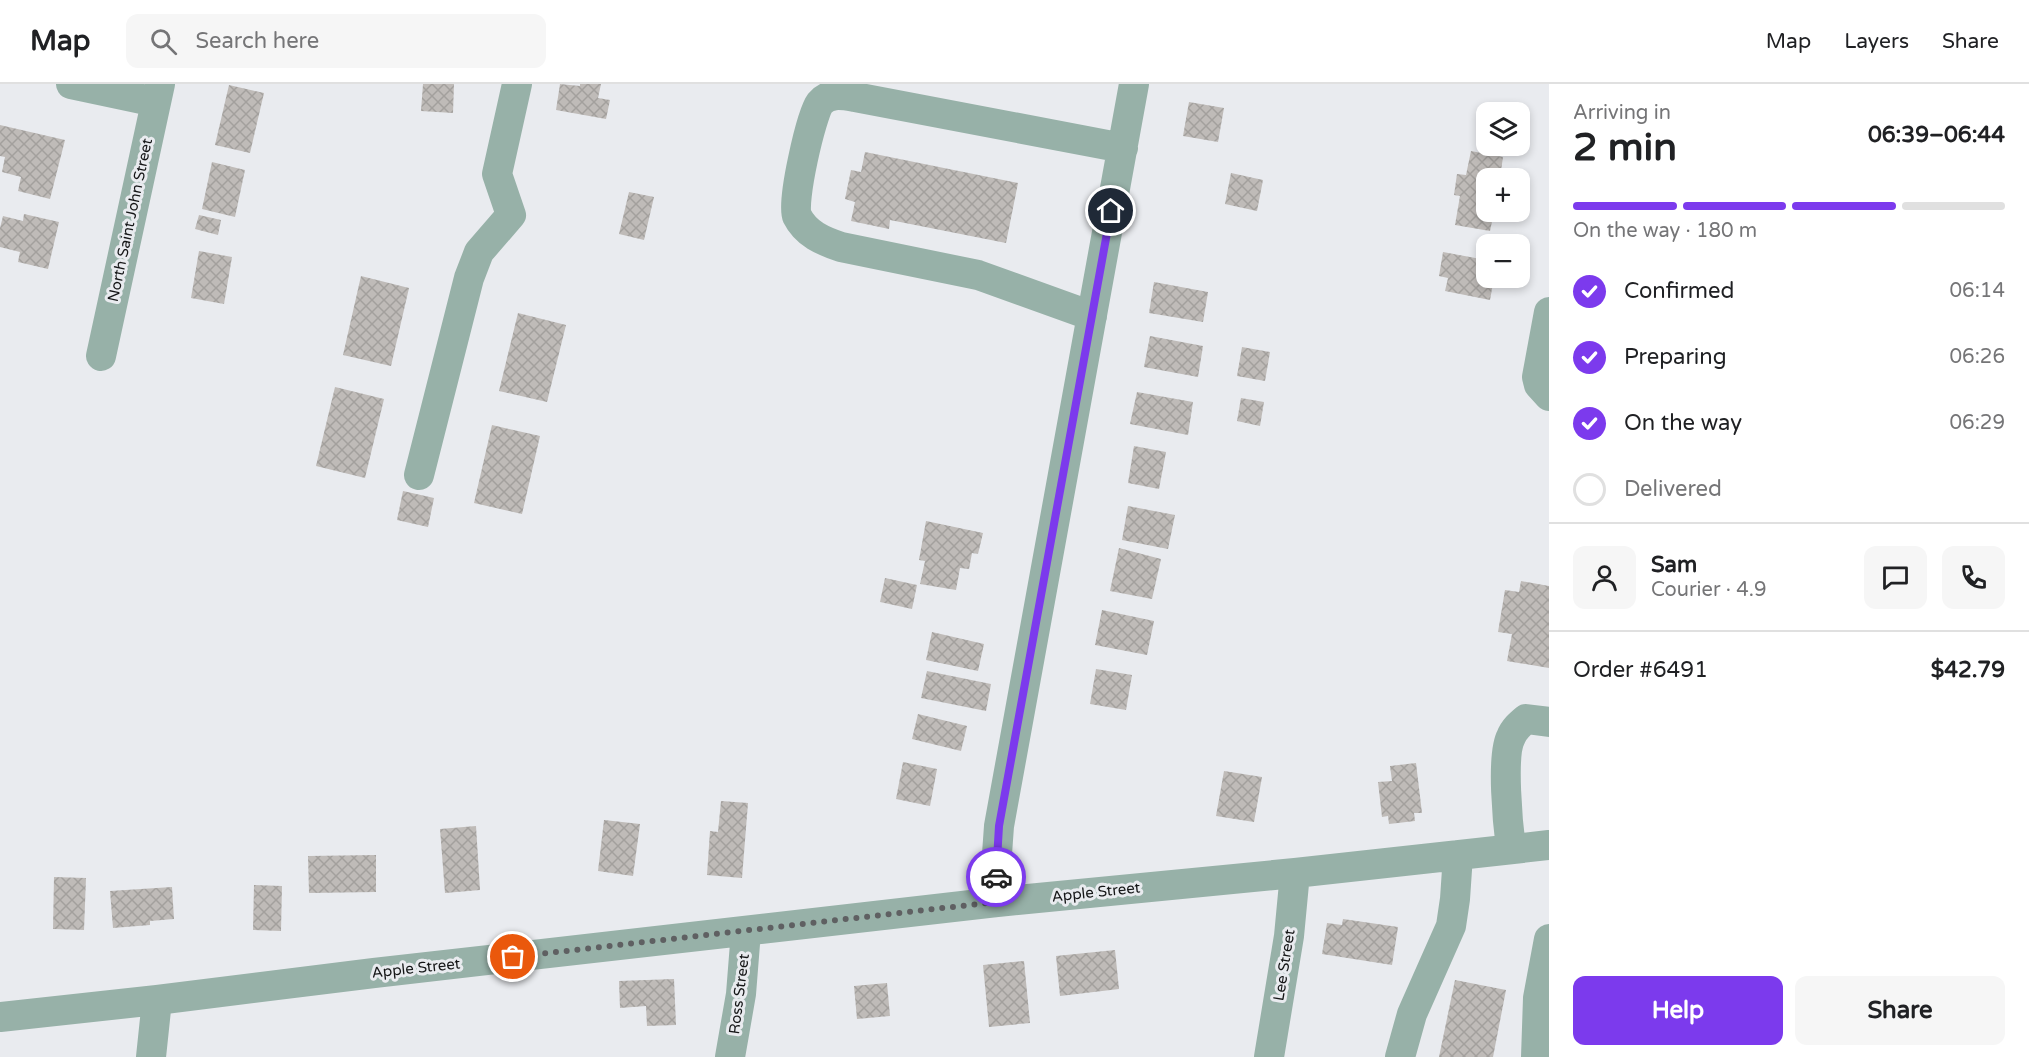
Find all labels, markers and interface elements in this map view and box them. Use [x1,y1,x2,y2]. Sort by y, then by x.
search box [126,14,546,68]
text: Map [30,24,90,58]
icon: search [147,25,180,58]
text: Search here [195,28,319,54]
text: Map [1766,29,1811,54]
text: Layers [1844,29,1909,54]
text: Share [1942,29,1999,54]
text: Arriving in [1573,101,1671,125]
map controls [1476,102,1530,288]
button: layers [1476,102,1530,156]
text: 06:39–06:44 [1868,122,2005,148]
text: 2 min [1573,124,1677,171]
street label: North Saint John Street [104,136,156,303]
button: + [1476,168,1530,222]
pin [1085,185,1136,236]
icon: home [1094,194,1127,227]
text: On the way · 180 m [1573,219,1757,243]
button: − [1476,234,1530,288]
icon: check [1573,275,1606,308]
text: Confirmed [1624,278,1734,304]
text: 06:14 [1950,279,2005,303]
icon: check [1573,341,1606,374]
text: Preparing [1624,344,1727,370]
text: 06:26 [1950,345,2005,369]
icon: check [1573,407,1606,440]
text: On the way [1624,410,1742,436]
text: 06:29 [1950,411,2005,435]
text: Delivered [1624,476,1722,502]
button: person [1573,546,1636,609]
button: chat [1864,546,1927,609]
button: phone [1942,546,2005,609]
text: Sam [1651,552,1697,578]
text: Courier · 4.9 [1651,578,1766,602]
text: Order #6491 [1573,657,1708,683]
text: $42.79 [1931,657,2005,683]
courier [966,847,1026,907]
icon: car [980,861,1013,894]
street label: Apple Street [1051,878,1141,906]
street label: Lee Street [1269,928,1299,1002]
pin [487,931,538,982]
icon: bag [496,940,529,973]
street label: Ross Street [725,952,753,1035]
street label: Apple Street [371,954,461,982]
button: Help [1573,976,1783,1045]
button: Share [1795,976,2005,1045]

